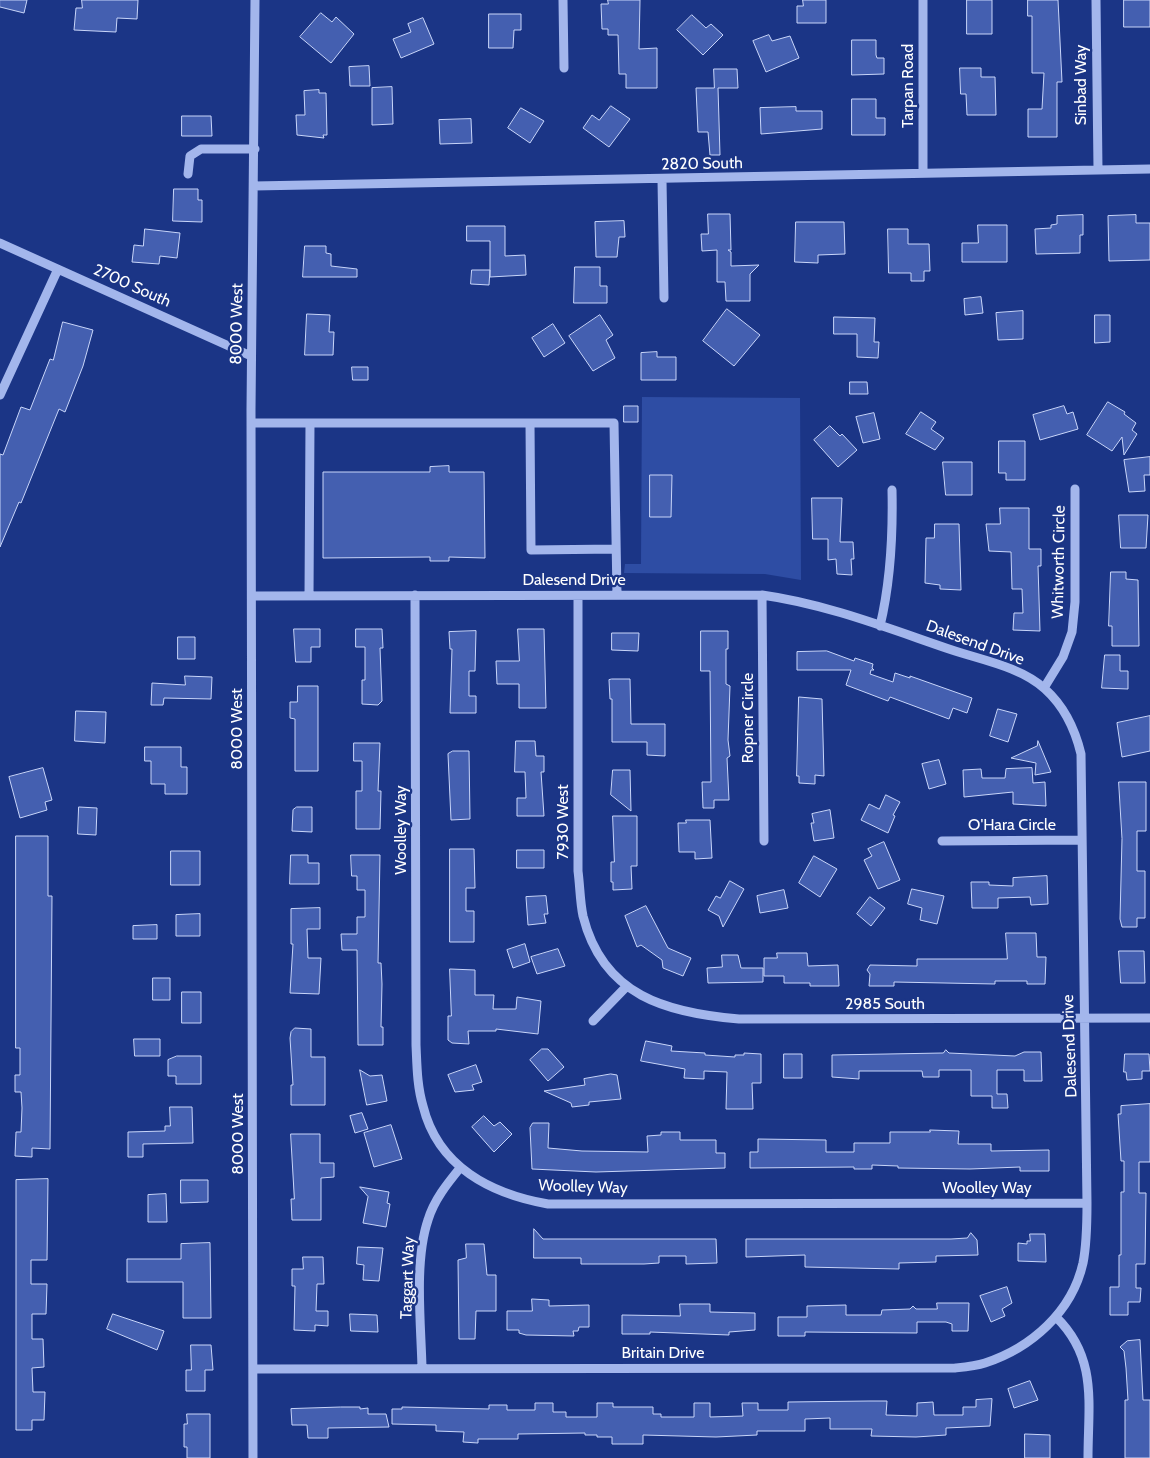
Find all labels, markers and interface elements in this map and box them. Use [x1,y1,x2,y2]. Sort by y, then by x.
street label: Tarpan Road [898,44,918,128]
street label: Sinbad Way [1071,45,1091,125]
street label: 2820 South [661,154,743,174]
street label: 2700 South [90,260,174,312]
street label: 8000 West [227,283,247,365]
street label: Whitworth Circle [1048,505,1070,619]
street label: Dalesend Drive [522,570,626,590]
street label: Dalesend Drive [923,616,1027,670]
street label: Ropner Circle [738,673,758,763]
street label: 8000 West [227,688,247,770]
street label: 7930 West [553,784,573,860]
street label: Woolley Way [391,785,411,875]
street label: O'Hara Circle [968,815,1056,835]
street label: 2985 South [845,994,925,1014]
street label: Dalesend Drive [1059,994,1081,1098]
street label: 8000 West [228,1093,248,1175]
street label: Woolley Way [538,1176,628,1198]
street label: Woolley Way [942,1178,1032,1198]
street label: Taggart Way [397,1236,419,1320]
street label: Britain Drive [622,1343,704,1363]

